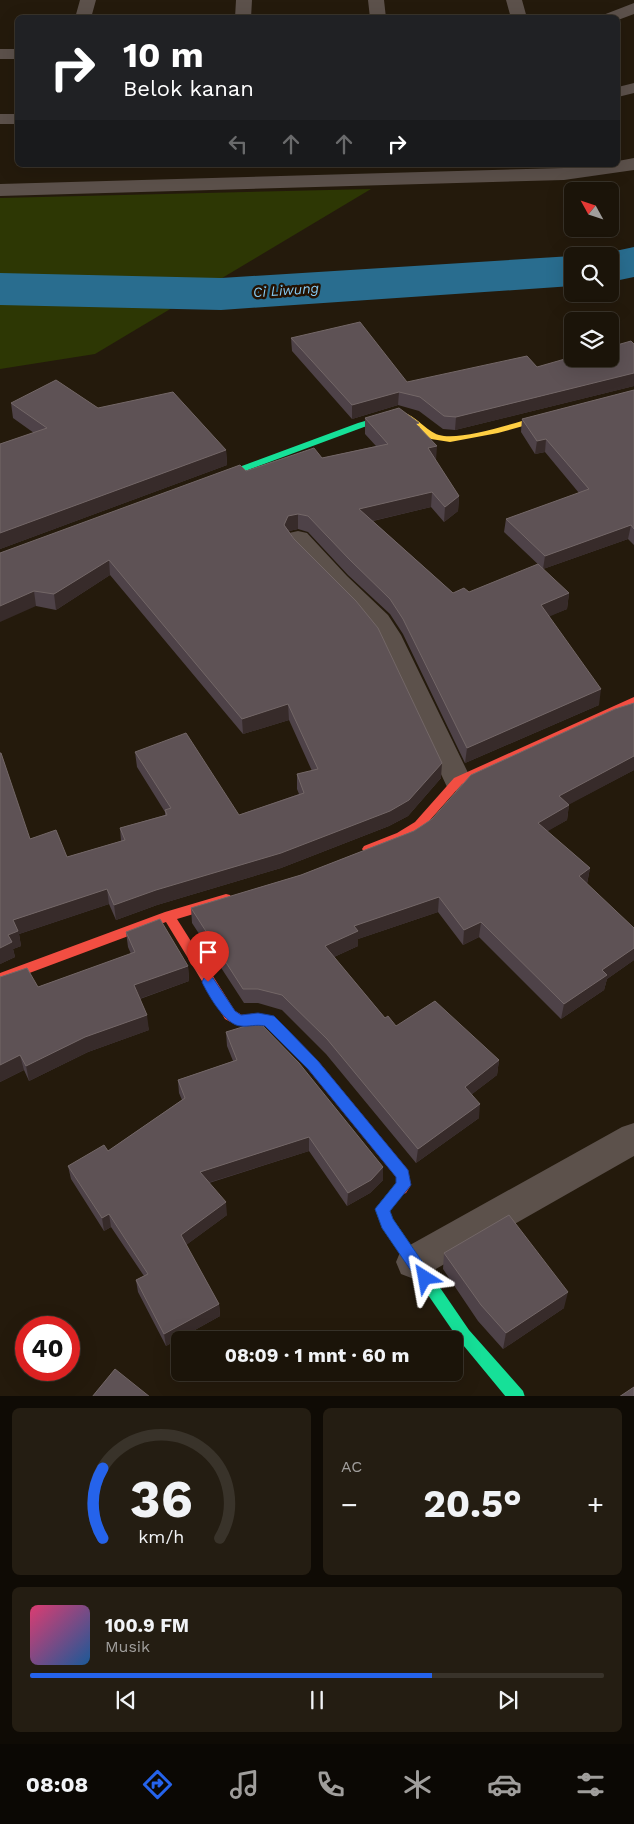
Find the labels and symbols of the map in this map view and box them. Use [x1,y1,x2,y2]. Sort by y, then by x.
north arrow [564,182,619,238]
water label: Ci Liwung [252,280,320,300]
pin [187,931,229,982]
position arrow [398,1251,450,1303]
speed limit sign: 40 [15,1316,80,1381]

